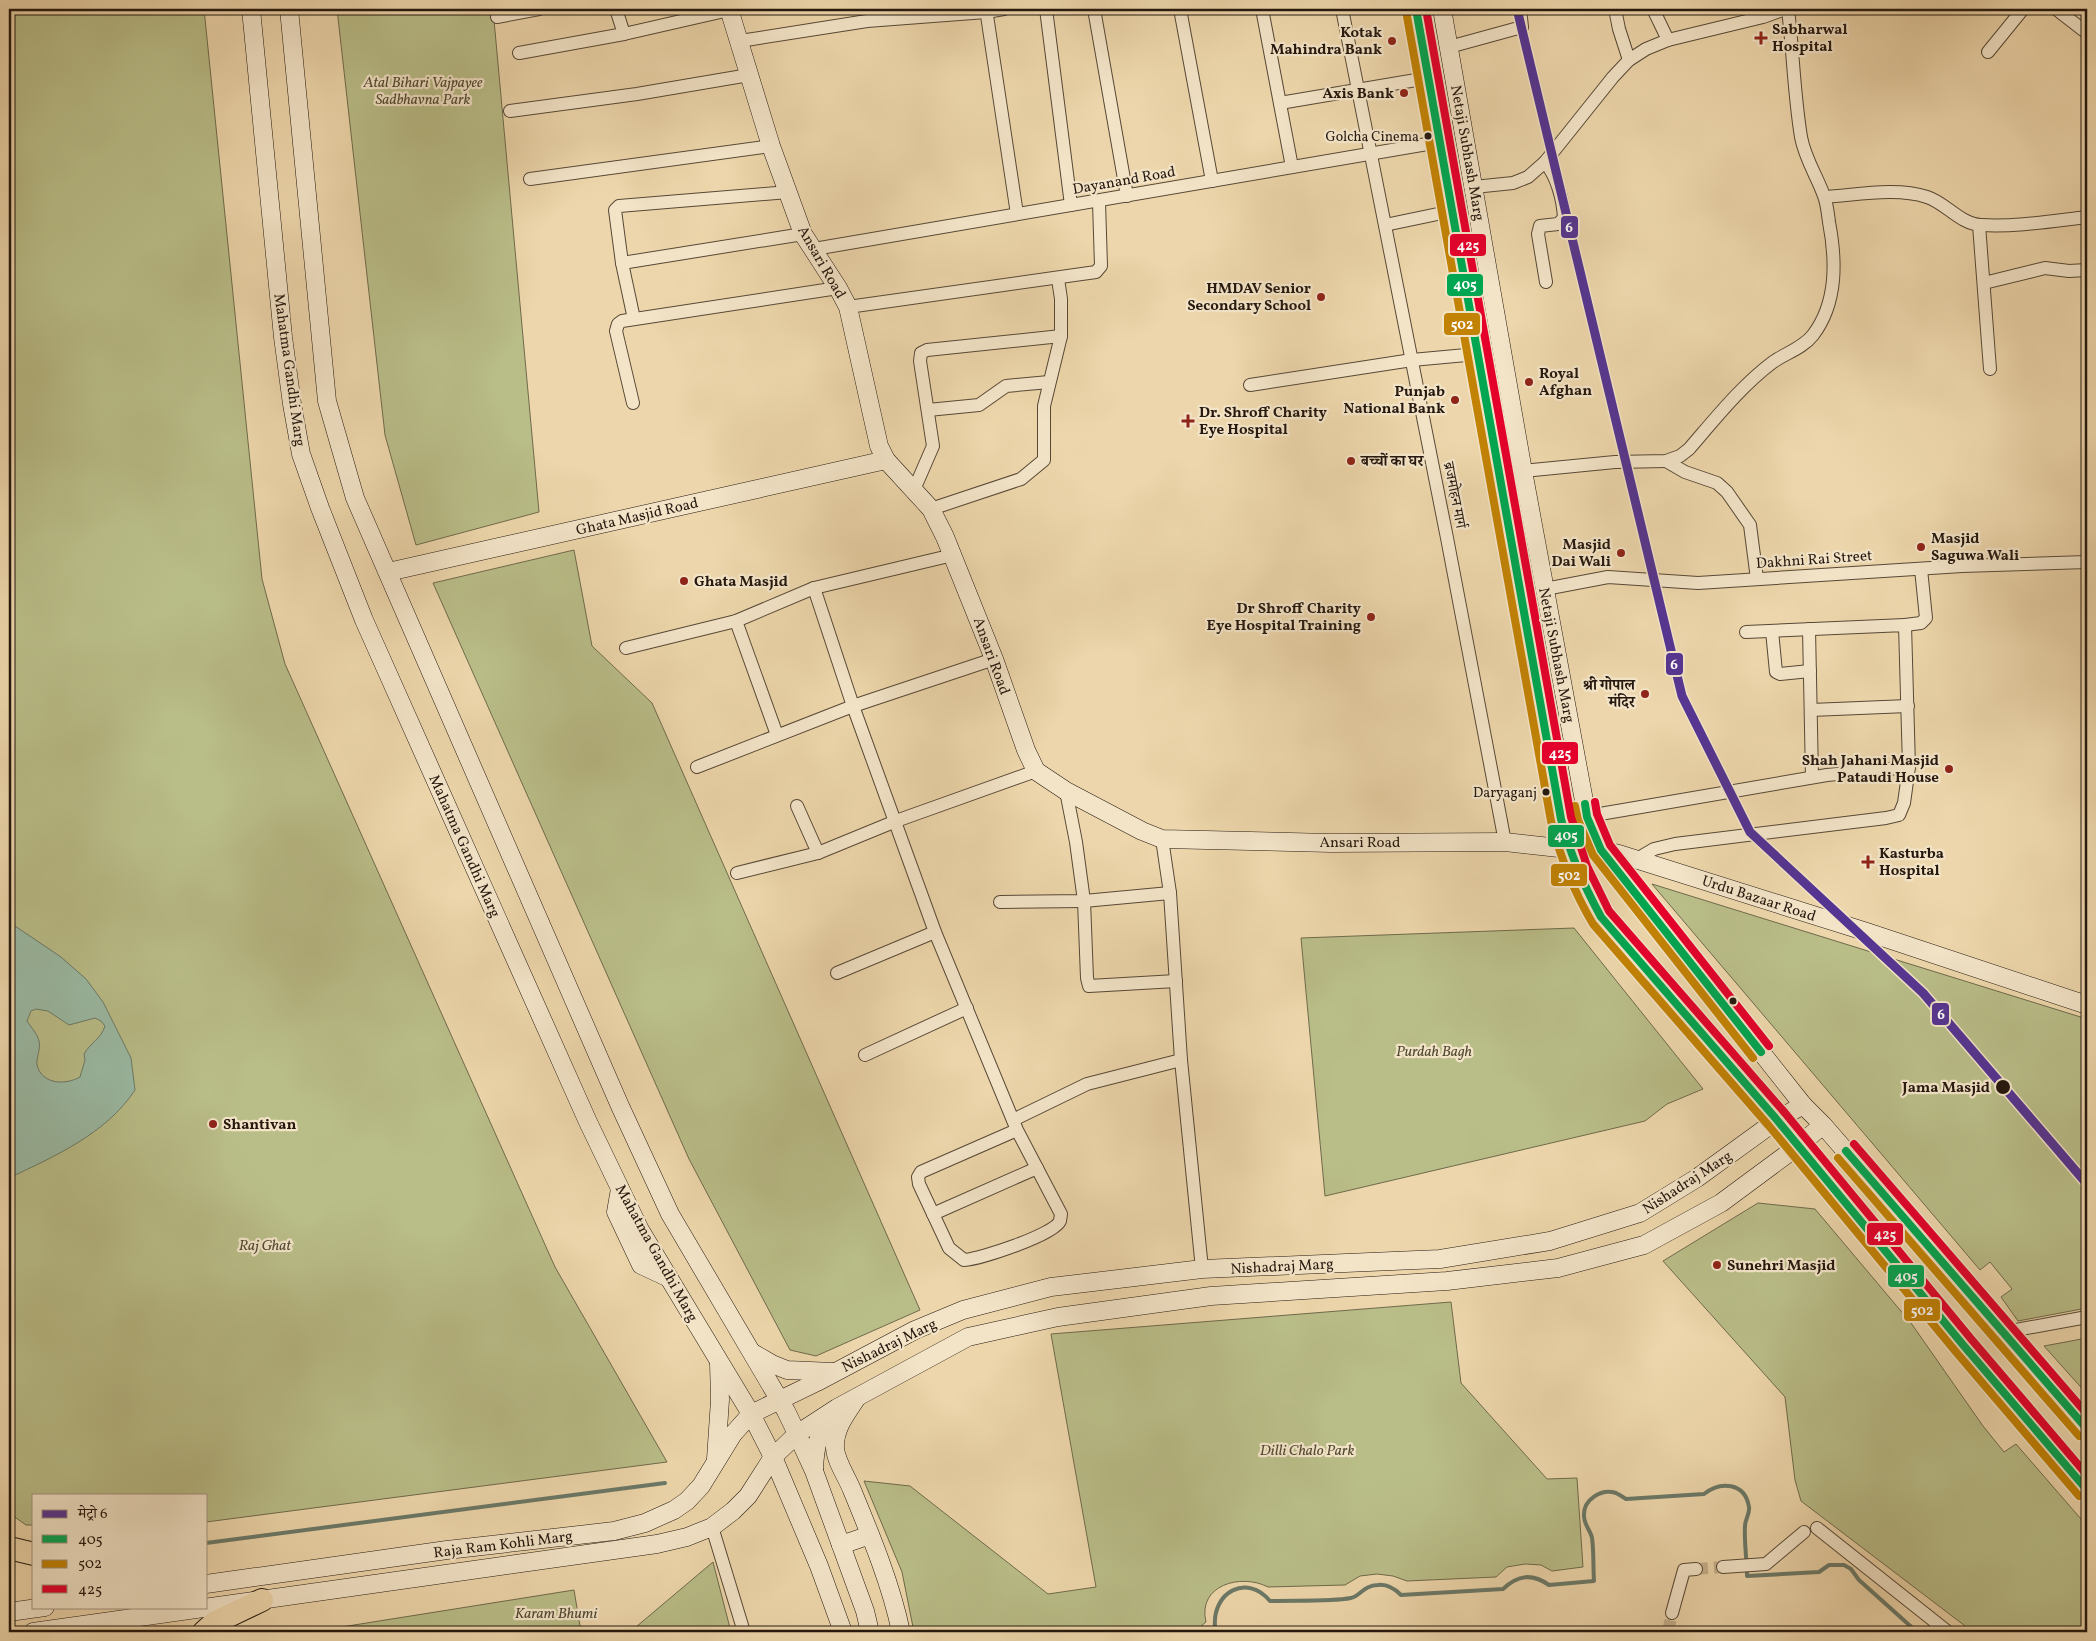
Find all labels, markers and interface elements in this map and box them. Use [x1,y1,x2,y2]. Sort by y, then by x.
place label: Sabharwal Hospital [1772,20,1848,58]
place label: Kotak Mahindra Bank [1270,23,1382,61]
marker: Sabharwal Hospital [1754,31,1768,45]
marker: Kotak Mahindra Bank [1386,35,1398,47]
park label: Atal Bihari Vajpayee Sadbhavna Park [362,73,483,111]
place label: Axis Bank [1322,84,1394,105]
street label: Netaji Subhash Marg [1444,84,1489,223]
marker: Axis Bank [1398,87,1410,99]
place label: Golcha Cinema [1326,128,1419,147]
marker: Golcha Cinema [1423,131,1433,141]
street label: Dayanand Road [1071,162,1177,201]
line badge: 6 [1560,215,1579,239]
text: 6 [1565,219,1573,238]
street label: Ansari Road [791,222,850,303]
line badge: 425 [1449,233,1487,257]
text: 425 [1457,237,1480,256]
line badge: 405 [1446,273,1484,297]
text: 405 [1453,276,1477,295]
place label: HMDAV Senior Secondary School [1187,279,1311,317]
marker: HMDAV Senior Secondary School [1315,291,1327,303]
street label: Mahatma Gandhi Marg [267,292,310,448]
line badge: 502 [1443,312,1481,336]
text: 502 [1451,316,1473,335]
place label: Royal Afghan [1539,364,1592,402]
marker: Royal Afghan [1523,376,1535,388]
place label: Punjab National Bank [1344,382,1445,420]
marker: Punjab National Bank [1449,394,1461,406]
place label: Dr. Shroff Charity Eye Hospital [1199,403,1328,441]
marker: Dr. Shroff Charity Eye Hospital [1181,414,1195,428]
place label: बच्चों का घर [1360,452,1425,473]
marker: बच्चों का घर [1345,455,1357,467]
street label: ब्रजमोहन मार्ग [1437,459,1470,531]
street label: Ghata Masjid Road [574,493,701,542]
place label: Masjid Saguwa Wali [1931,529,2019,567]
place label: Masjid Dai Wali [1551,535,1611,573]
marker: Masjid Saguwa Wali [1915,541,1927,553]
street label: Dakhni Rai Street [1755,546,1873,575]
marker: Masjid Dai Wali [1615,547,1627,559]
place label: Ghata Masjid [694,572,788,593]
marker: Ghata Masjid [678,575,690,587]
street label: Netaji Subhash Marg [1532,586,1579,725]
place label: Dr Shroff Charity Eye Hospital Training [1207,599,1362,637]
marker: Dr Shroff Charity Eye Hospital Training [1365,611,1377,623]
street label: Ansari Road [967,615,1014,698]
line badge: 6 [1665,652,1684,676]
text: 6 [1670,656,1678,675]
place label: श्री गोपाल मंदिर [1582,676,1637,714]
marker: श्री गोपाल मंदिर [1639,688,1651,700]
line badge: 425 [1541,741,1579,765]
text: 425 [1549,745,1572,764]
place label: Shah Jahani Masjid Pataudi House [1802,751,1939,789]
marker: Shah Jahani Masjid Pataudi House [1943,763,1955,775]
street label: Mahatma Gandhi Marg [423,772,505,922]
place label: Daryaganj [1473,784,1537,803]
marker: Daryaganj [1541,787,1551,797]
line badge: 405 [1547,824,1585,848]
text: 405 [1554,827,1578,846]
street label: Ansari Road [1319,833,1401,854]
place label: Kasturba Hospital [1879,844,1944,882]
marker: Kasturba Hospital [1861,855,1875,869]
line badge: 502 [1550,863,1588,887]
text: 502 [1558,867,1580,886]
street label: Urdu Bazaar Road [1699,871,1818,928]
unlabelled marker [1728,996,1738,1006]
line badge: 6 [1931,1002,1950,1026]
text: 6 [1937,1006,1945,1025]
park label: Purdah Bagh [1396,1042,1472,1063]
place label: Jama Masjid [1901,1078,1990,1099]
marker: Jama Masjid [1994,1078,2012,1096]
place label: Shantivan [223,1115,296,1136]
marker: Shantivan [207,1118,219,1130]
street label: Nishadraj Marg [1639,1146,1737,1220]
street label: Mahatma Gandhi Marg [609,1181,702,1327]
line badge: 425 [1866,1222,1904,1246]
text: 425 [1874,1226,1897,1245]
park label: Raj Ghat [239,1236,292,1257]
street label: Nishadraj Marg [1230,1254,1335,1281]
place label: Sunehri Masjid [1727,1256,1836,1277]
marker: Sunehri Masjid [1711,1259,1723,1271]
line badge: 405 [1887,1264,1925,1288]
text: 405 [1894,1268,1918,1287]
line badge: 502 [1903,1298,1941,1322]
text: 502 [1911,1302,1933,1321]
street label: Nishadraj Marg [839,1314,941,1378]
park label: Dilli Chalo Park [1260,1441,1354,1462]
legend [32,1494,208,1608]
text: मेट्रो 6 [77,1504,108,1525]
street label: Raja Ram Kohli Marg [432,1526,574,1564]
text: 405 [78,1530,103,1551]
text: 502 [78,1554,102,1575]
text: 425 [78,1580,102,1601]
park label: Karam Bhumi [515,1604,597,1625]

